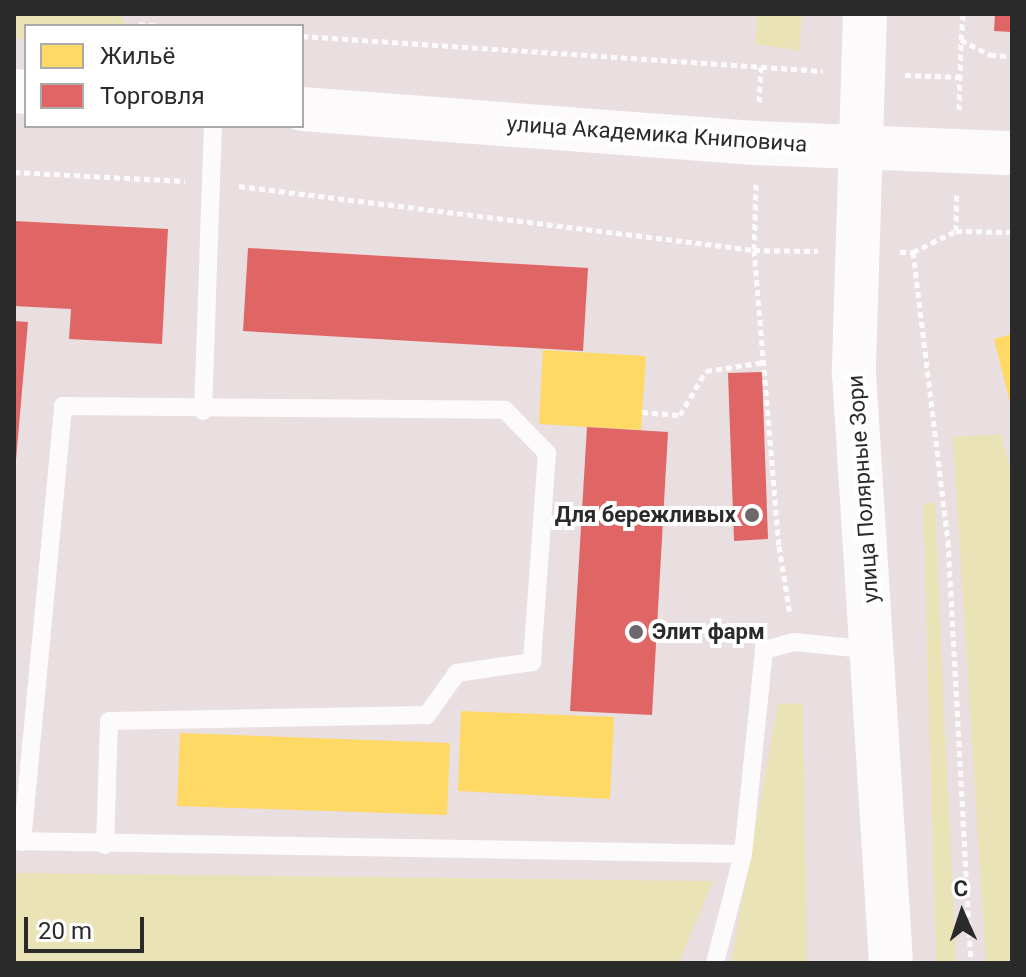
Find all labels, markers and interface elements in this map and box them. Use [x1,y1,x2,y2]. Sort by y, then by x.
legend [24,24,304,128]
text: Жильё [100,42,175,70]
text: Торговля [100,82,205,110]
street label: улица Академика Книповича [506,110,808,158]
street label: улица Полярные Зори [842,374,884,604]
place label: Для бережливых [555,502,736,528]
marker: Для бережливых [743,506,761,524]
place label: Элит фарм [652,619,765,645]
marker: Элит фарм [627,623,645,641]
north arrow [922,873,1002,953]
text: С [953,876,969,901]
scale bar [28,901,148,951]
text: 20 m [38,917,92,945]

